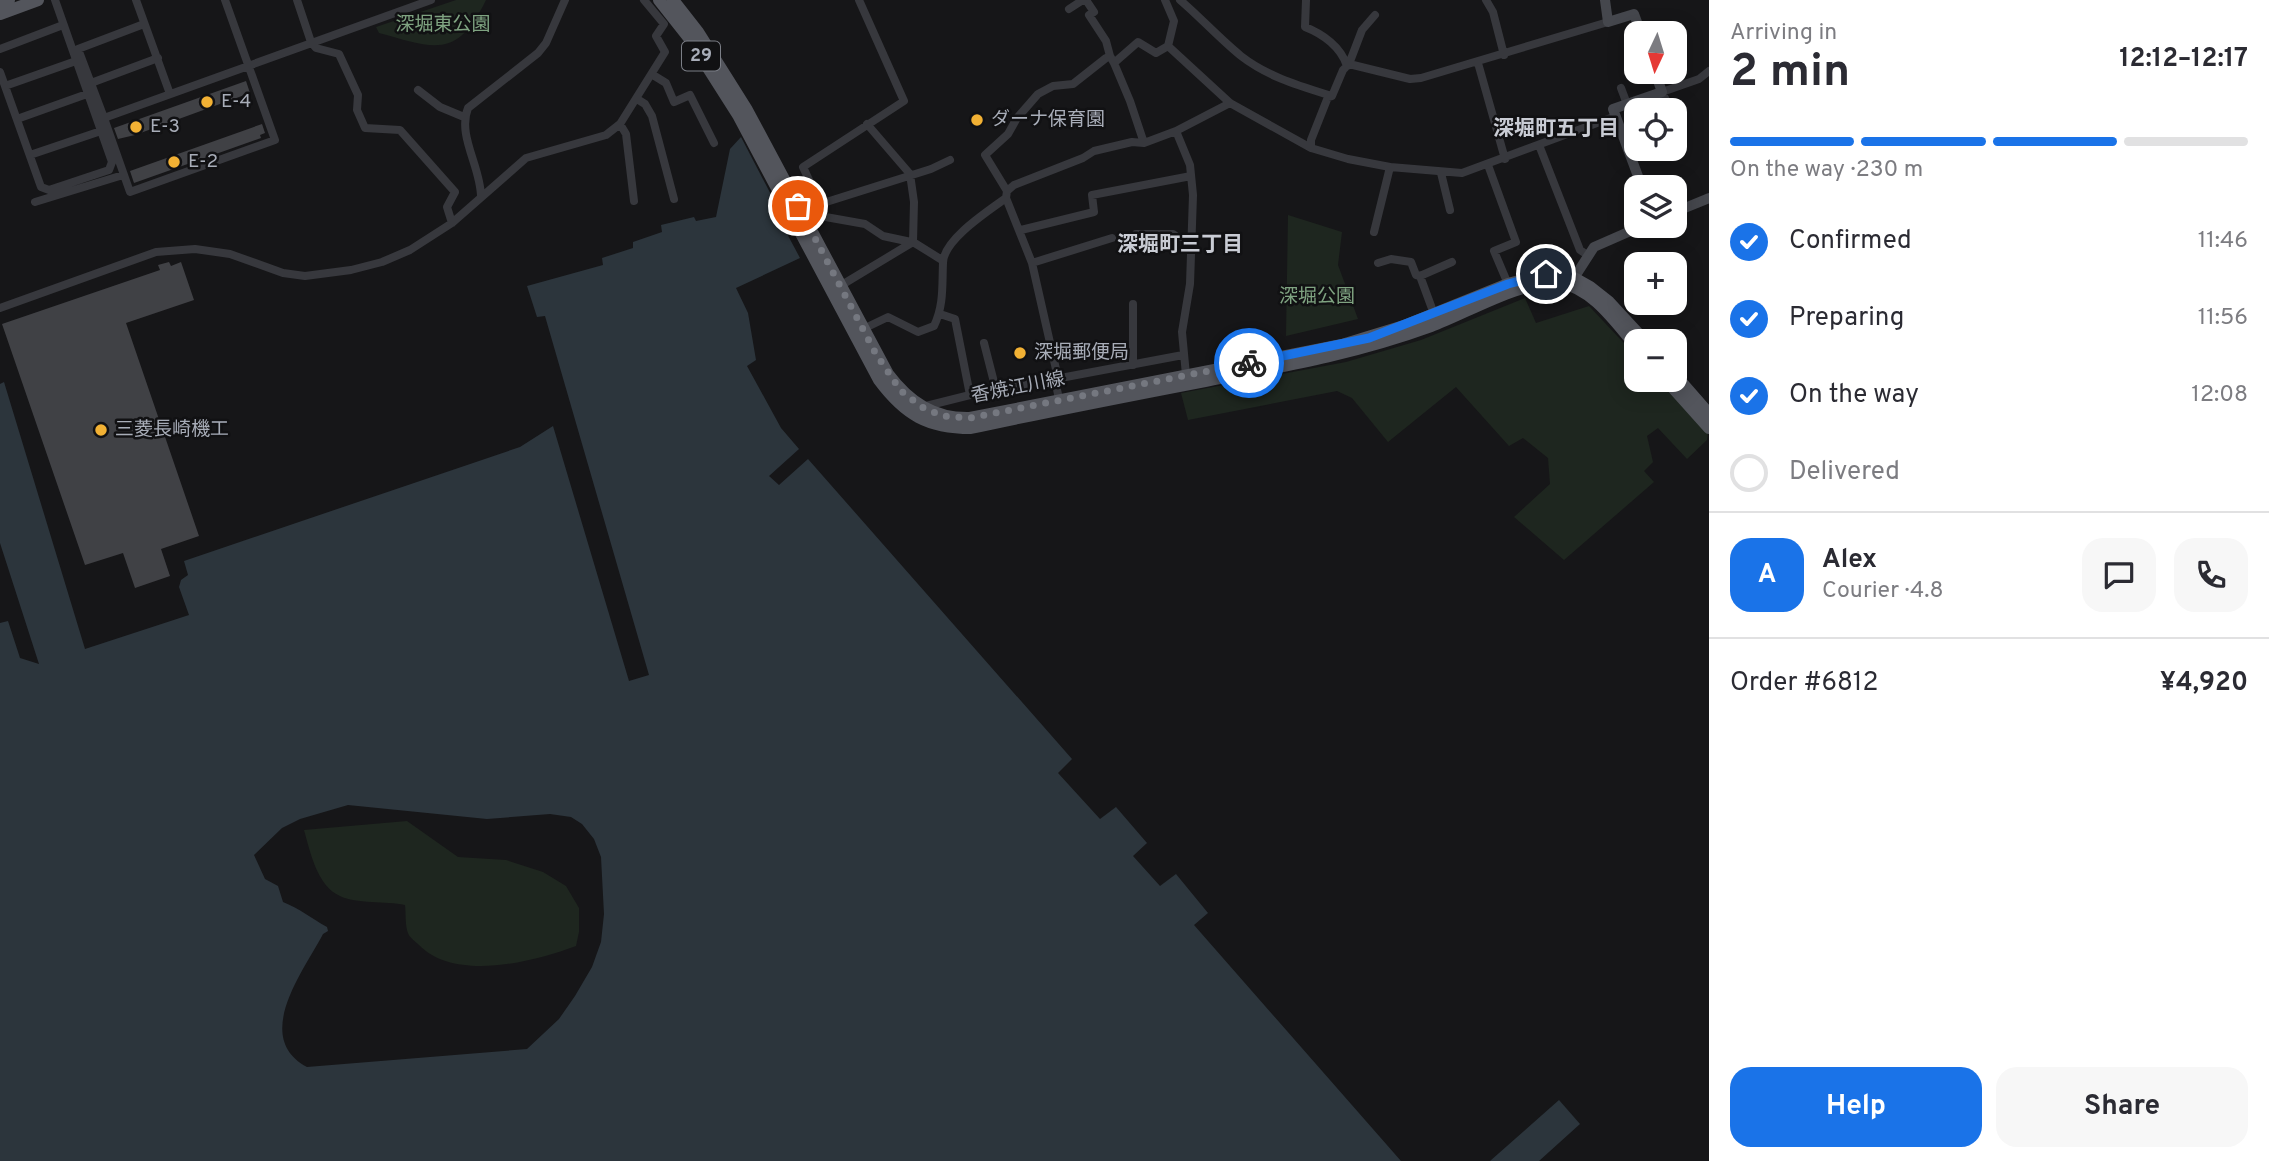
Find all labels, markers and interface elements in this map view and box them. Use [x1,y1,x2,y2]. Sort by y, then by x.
park label: 深堀東公園 [395,13,491,37]
text: Arriving in [1730,19,1837,48]
north arrow [1624,21,1687,84]
map controls [1624,21,1687,392]
road number: 29 [682,42,720,70]
text: 12:12–12:17 [2119,43,2248,76]
text: 2 min [1730,44,1850,103]
place label: E-4 [221,90,251,114]
marker: E-4 [199,94,215,110]
button: locate [1624,98,1687,161]
place label: ダーナ保育園 [991,108,1105,132]
marker: ダーナ保育園 [969,112,985,128]
place label: E-3 [150,115,180,139]
district label: 深堀町五丁目 [1493,116,1619,143]
marker: E-3 [128,119,144,135]
place label: E-2 [188,150,218,174]
marker: E-2 [166,154,182,170]
text: On the way · 230 m [1730,156,1923,185]
button: layers [1624,175,1687,238]
pin [768,176,828,236]
icon: bag [779,187,817,225]
icon: check [1730,223,1768,261]
text: Confirmed [1789,225,1912,258]
text: 11:46 [2198,227,2248,256]
district label: 深堀町三丁目 [1117,232,1243,259]
pin [1516,244,1576,304]
button: + [1624,252,1687,315]
icon: home [1527,255,1565,293]
park label: 深堀公園 [1279,285,1355,309]
icon: check [1730,300,1768,338]
text: Preparing [1789,302,1904,335]
text: 11:56 [2198,304,2248,333]
courier [1214,328,1284,398]
button: − [1624,329,1687,392]
place label: 深堀郵便局 [1034,341,1129,365]
icon: bike [1230,344,1268,382]
marker: 深堀郵便局 [1012,345,1028,361]
street label: 香焼江川線 [969,367,1067,409]
icon: check [1730,377,1768,415]
text: On the way [1789,379,1919,412]
text: 12:08 [2191,381,2248,410]
place label: 三菱長崎機工 [115,418,229,442]
marker: 三菱長崎機工 [93,422,109,438]
text: Delivered [1789,456,1900,489]
button: chat [2082,538,2156,612]
button: phone [2174,538,2248,612]
text: Alex [1822,544,1877,577]
text: A [1758,559,1776,592]
text: Courier · 4.8 [1822,577,1943,606]
text: Order #6812 [1730,667,1878,700]
text: ¥4,920 [2160,667,2248,700]
button: Help [1730,1067,1982,1147]
button: Share [1996,1067,2248,1147]

